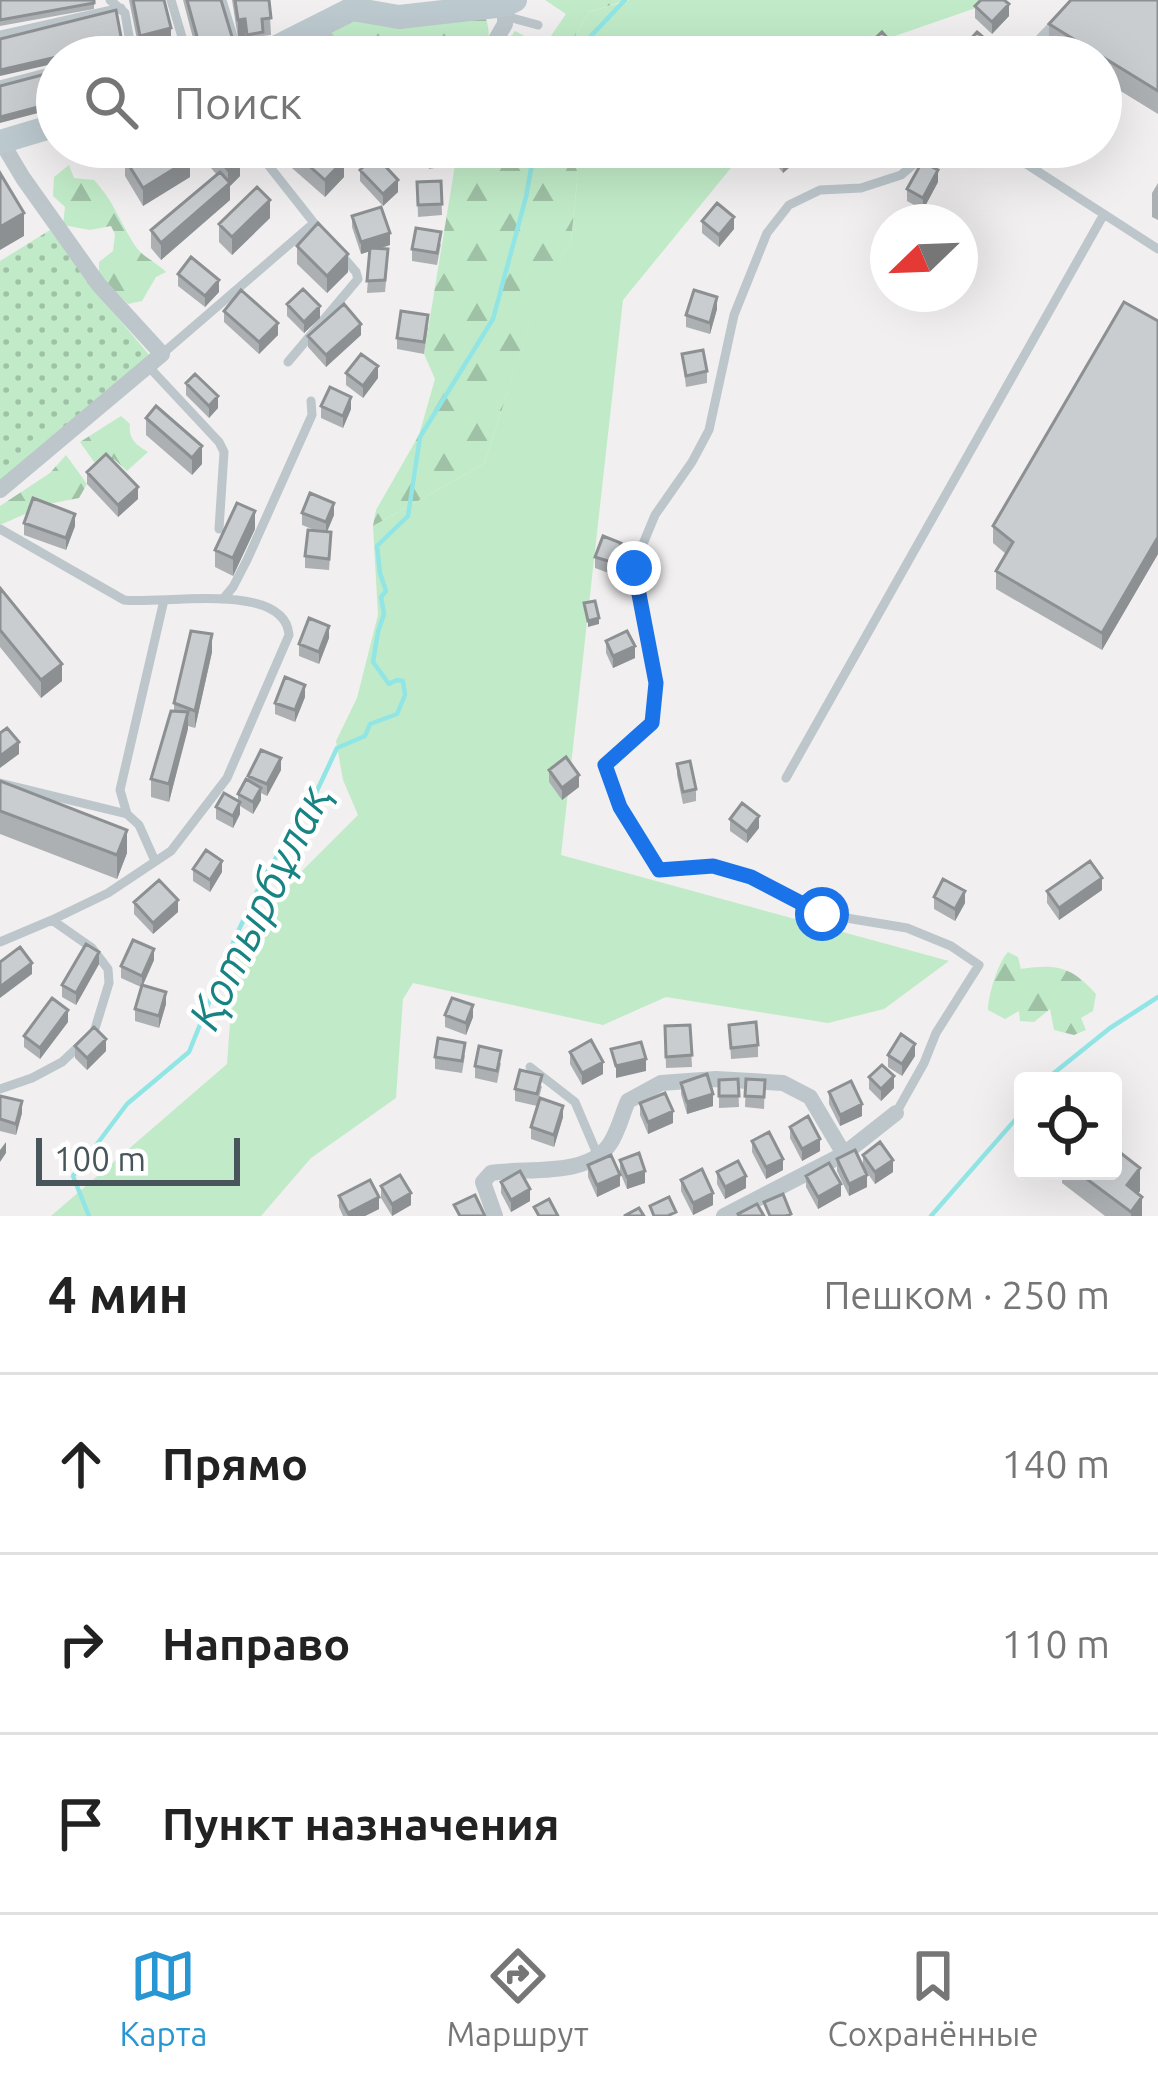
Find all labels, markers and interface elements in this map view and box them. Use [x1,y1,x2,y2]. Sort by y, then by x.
search box [36,36,1122,168]
icon: search [78,69,144,135]
text: Поиск [174,77,302,128]
north arrow [870,204,978,312]
route end [607,541,661,595]
water label: Қотырбұлақ [177,776,340,1037]
route start [795,887,849,941]
map controls [1014,1072,1122,1180]
button: locate [1014,1072,1122,1180]
scale bar [36,1132,240,1185]
text: 100 m [54,1140,146,1177]
text: 4 мин [48,1265,189,1323]
text: Пешком · 250 m [823,1273,1110,1316]
icon: ahead [48,1431,114,1497]
text: Прямо [162,1438,308,1489]
text: 140 m [1001,1442,1110,1485]
icon: right [48,1611,114,1677]
text: Направо [162,1618,350,1669]
text: 110 m [1001,1622,1110,1665]
icon: arrive [48,1791,114,1857]
text: Пункт назначения [162,1798,560,1849]
tab: Карта [119,1943,207,2052]
tab: Маршрут [446,1943,589,2052]
tab: Сохранённые [828,1943,1039,2052]

